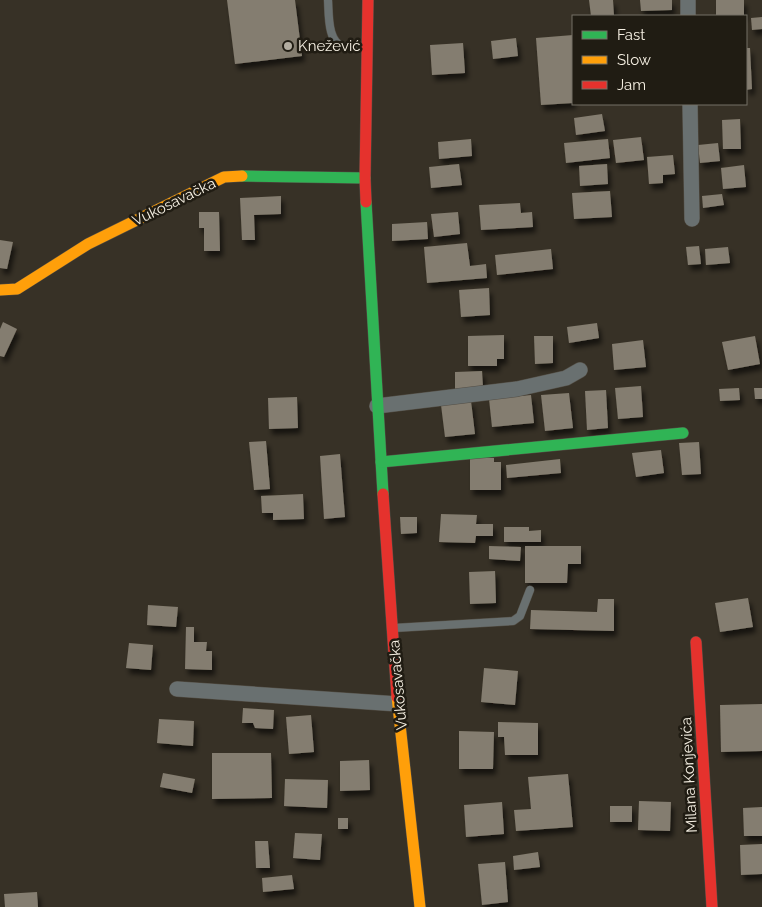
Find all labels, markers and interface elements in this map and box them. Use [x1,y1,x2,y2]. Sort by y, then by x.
legend [572,15,747,105]
text: Fast [617,26,645,44]
place label: Knežević [298,37,360,55]
marker: Knežević [282,40,294,52]
text: Slow [617,51,651,69]
text: Jam [617,76,646,94]
street label: Vukosavačka [129,174,219,230]
street label: Vukosavačka [385,639,411,731]
street label: Milana Konjevića [677,717,701,833]

